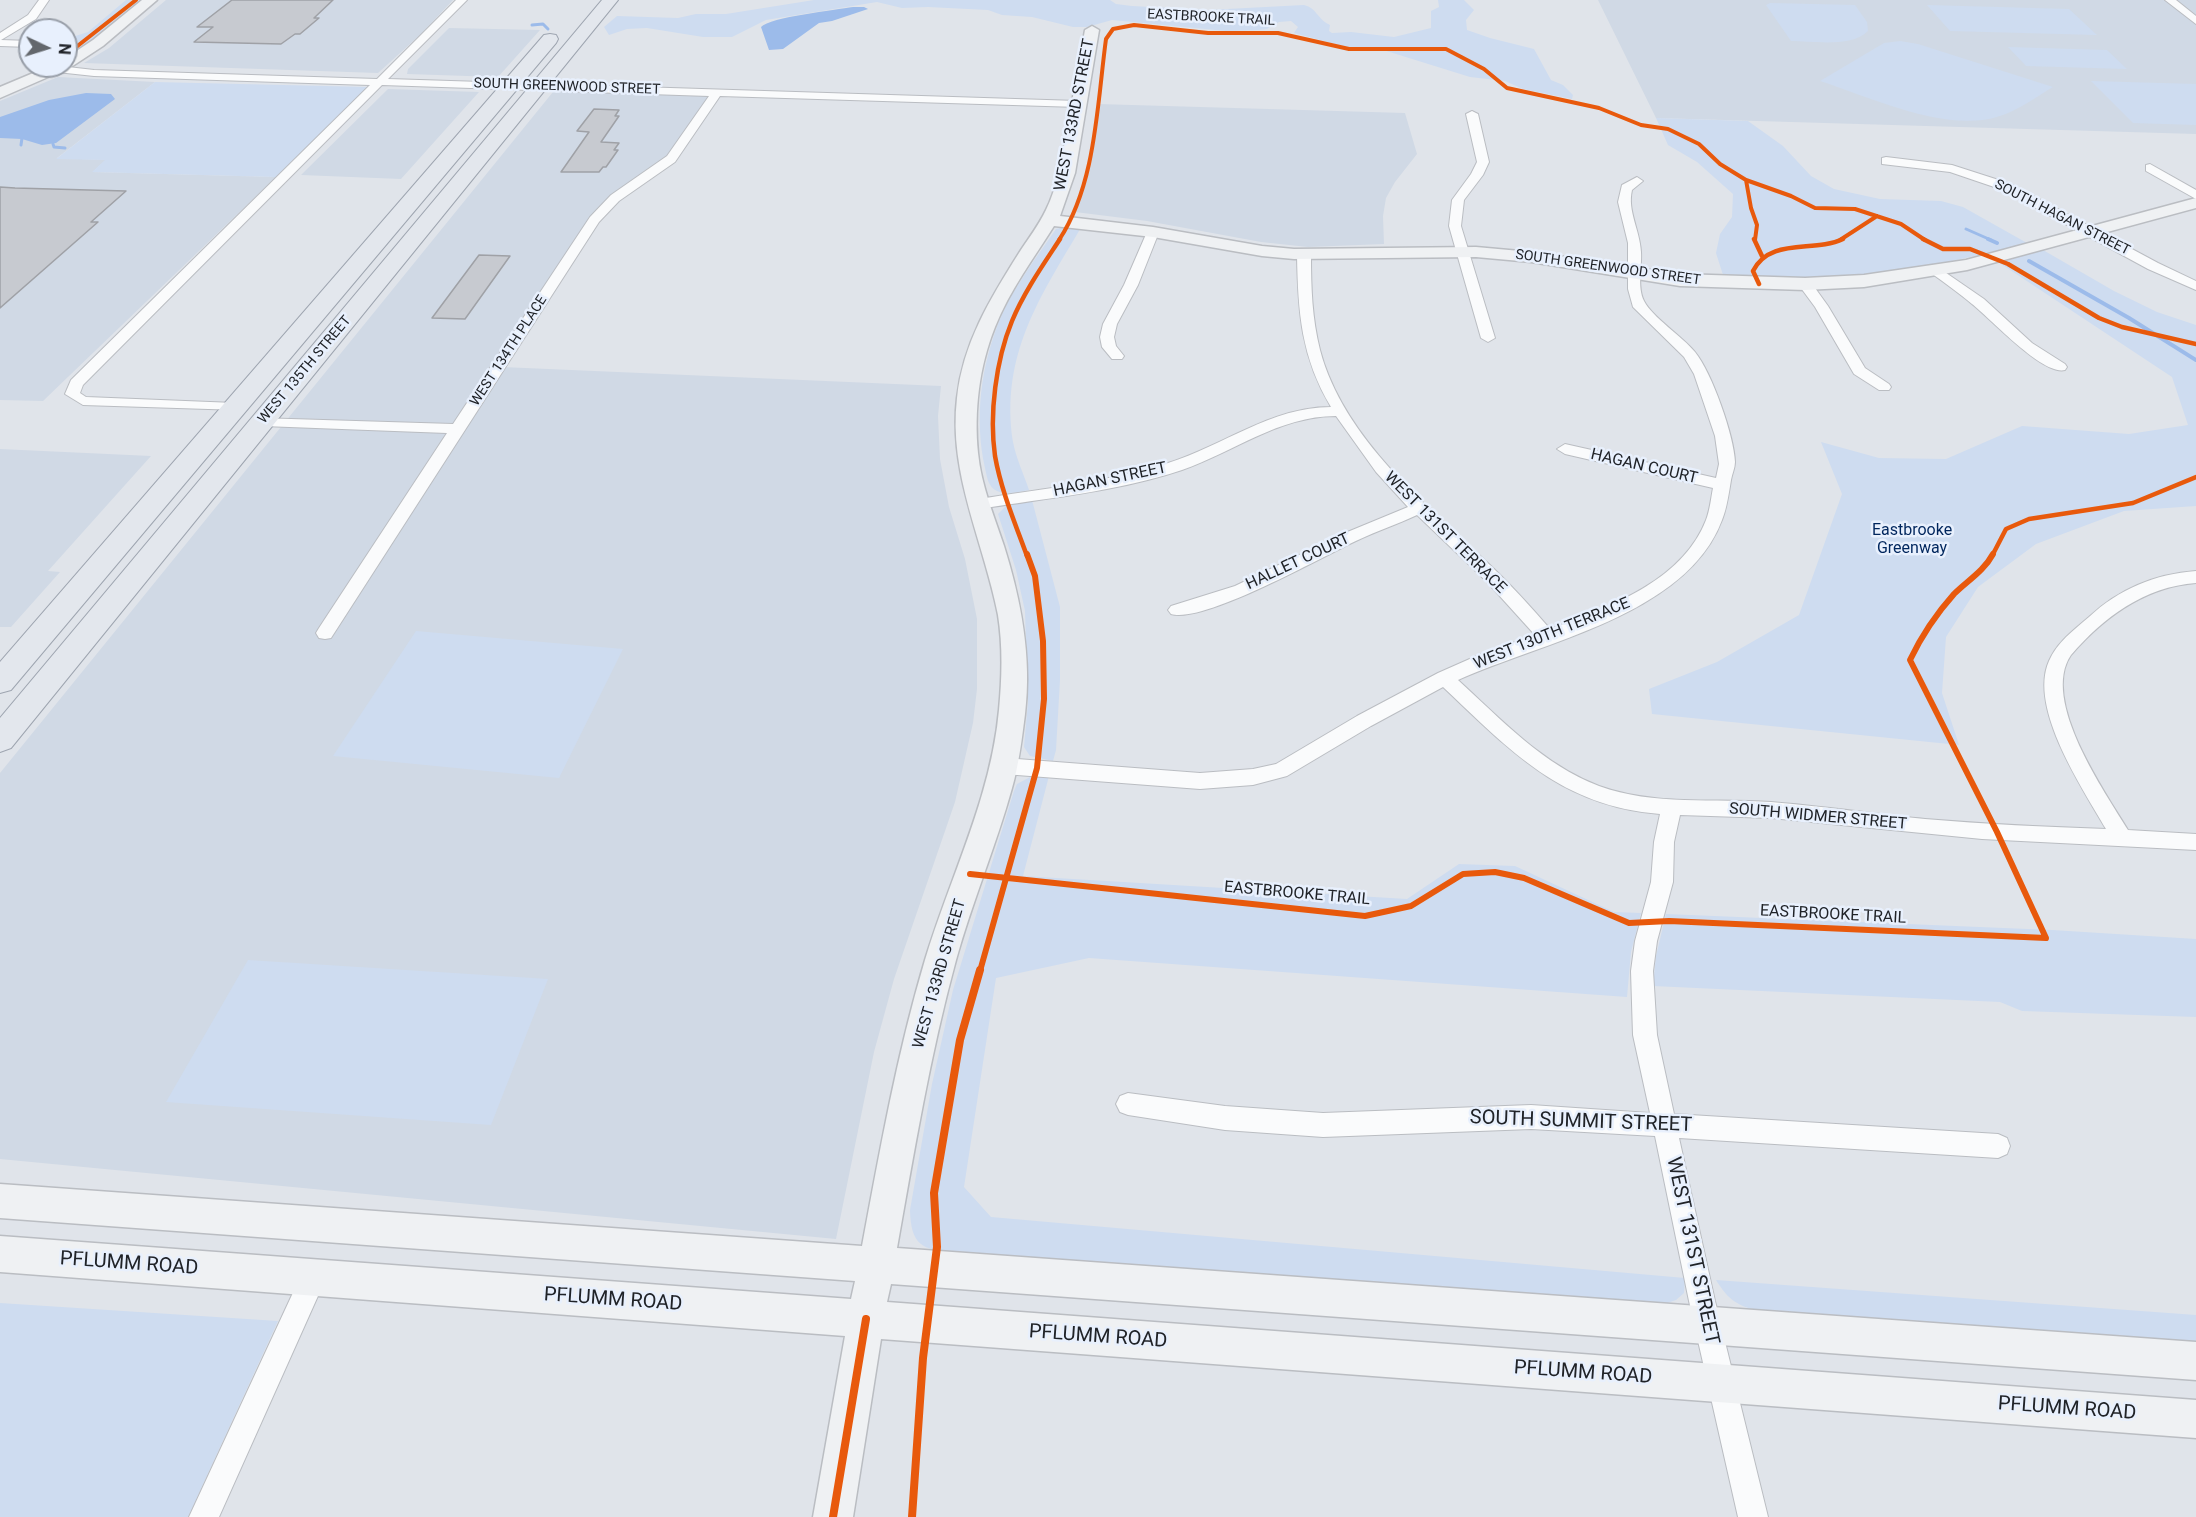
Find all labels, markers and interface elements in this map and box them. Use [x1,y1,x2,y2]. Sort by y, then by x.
street label: EASTBROOKE TRAIL [1147,6,1275,30]
north arrow [18,18,78,78]
street label: WEST 133RD STREET [1051,37,1099,193]
text: N [55,43,74,55]
street label: SOUTH GREENWOOD STREET [473,75,661,99]
street label: SOUTH HAGAN STREET [1991,177,2133,259]
street label: SOUTH GREENWOOD STREET [1514,247,1702,289]
street label: WEST 134TH PLACE [467,293,551,409]
street label: WEST 135TH STREET [255,313,355,427]
street label: HAGAN COURT [1589,445,1699,489]
street label: HAGAN STREET [1052,459,1168,501]
street label: WEST 131ST TERRACE [1380,468,1510,598]
park label: Eastbrooke Greenway [1872,521,1952,559]
street label: HALLET COURT [1243,530,1353,594]
street label: WEST 130TH TERRACE [1471,594,1633,674]
street label: SOUTH WIDMER STREET [1728,800,1908,834]
street label: EASTBROOKE TRAIL [1223,878,1371,910]
street label: WEST 133RD STREET [909,897,971,1051]
street label: EASTBROOKE TRAIL [1759,902,1907,928]
street label: SOUTH SUMMIT STREET [1469,1106,1693,1138]
street label: WEST 131ST STREET [1660,1155,1724,1347]
street label: PFLUMM ROAD [59,1247,199,1281]
street label: PFLUMM ROAD [543,1283,683,1317]
street label: PFLUMM ROAD [1028,1320,1168,1354]
street label: PFLUMM ROAD [1513,1356,1653,1390]
street label: PFLUMM ROAD [1997,1392,2137,1426]

